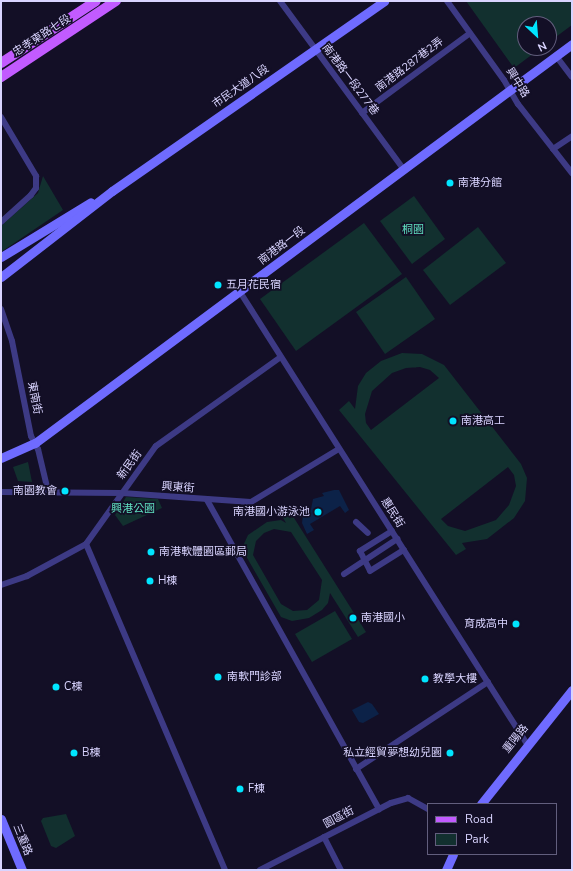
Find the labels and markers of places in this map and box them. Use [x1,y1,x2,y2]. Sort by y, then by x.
place label: 南港分館 [458,176,502,190]
marker: 南港分館 [445,178,455,188]
place label: 五月花民宿 [226,278,281,292]
marker: 五月花民宿 [213,280,223,290]
place label: 南港高工 [461,414,505,428]
marker: 南港高工 [448,416,458,426]
place label: 南園教會 [13,484,57,498]
marker: 南園教會 [60,486,70,496]
place label: 南港國小游泳池 [233,505,310,519]
marker: 南港國小游泳池 [313,507,323,517]
place label: 南港軟體園區郵局 [159,545,247,559]
marker: 南港軟體園區郵局 [146,547,156,557]
place label: H棟 [158,574,177,588]
marker: H棟 [145,576,155,586]
place label: 南港國小 [361,611,405,625]
marker: 南港國小 [348,613,358,623]
place label: 育成高中 [464,617,508,631]
marker: 育成高中 [511,619,521,629]
place label: 南軟門診部 [227,670,282,684]
marker: 南軟門診部 [212,671,224,683]
place label: 教學大樓 [433,672,477,686]
marker: 教學大樓 [420,674,430,684]
place label: C棟 [64,680,82,694]
marker: C棟 [51,682,61,692]
place label: B棟 [82,746,100,760]
place label: 私立經貿夢想幼兒園 [343,746,442,760]
marker: B棟 [69,748,79,758]
marker: 私立經貿夢想幼兒園 [445,748,455,758]
place label: F棟 [248,782,265,796]
marker: F棟 [235,784,245,794]

